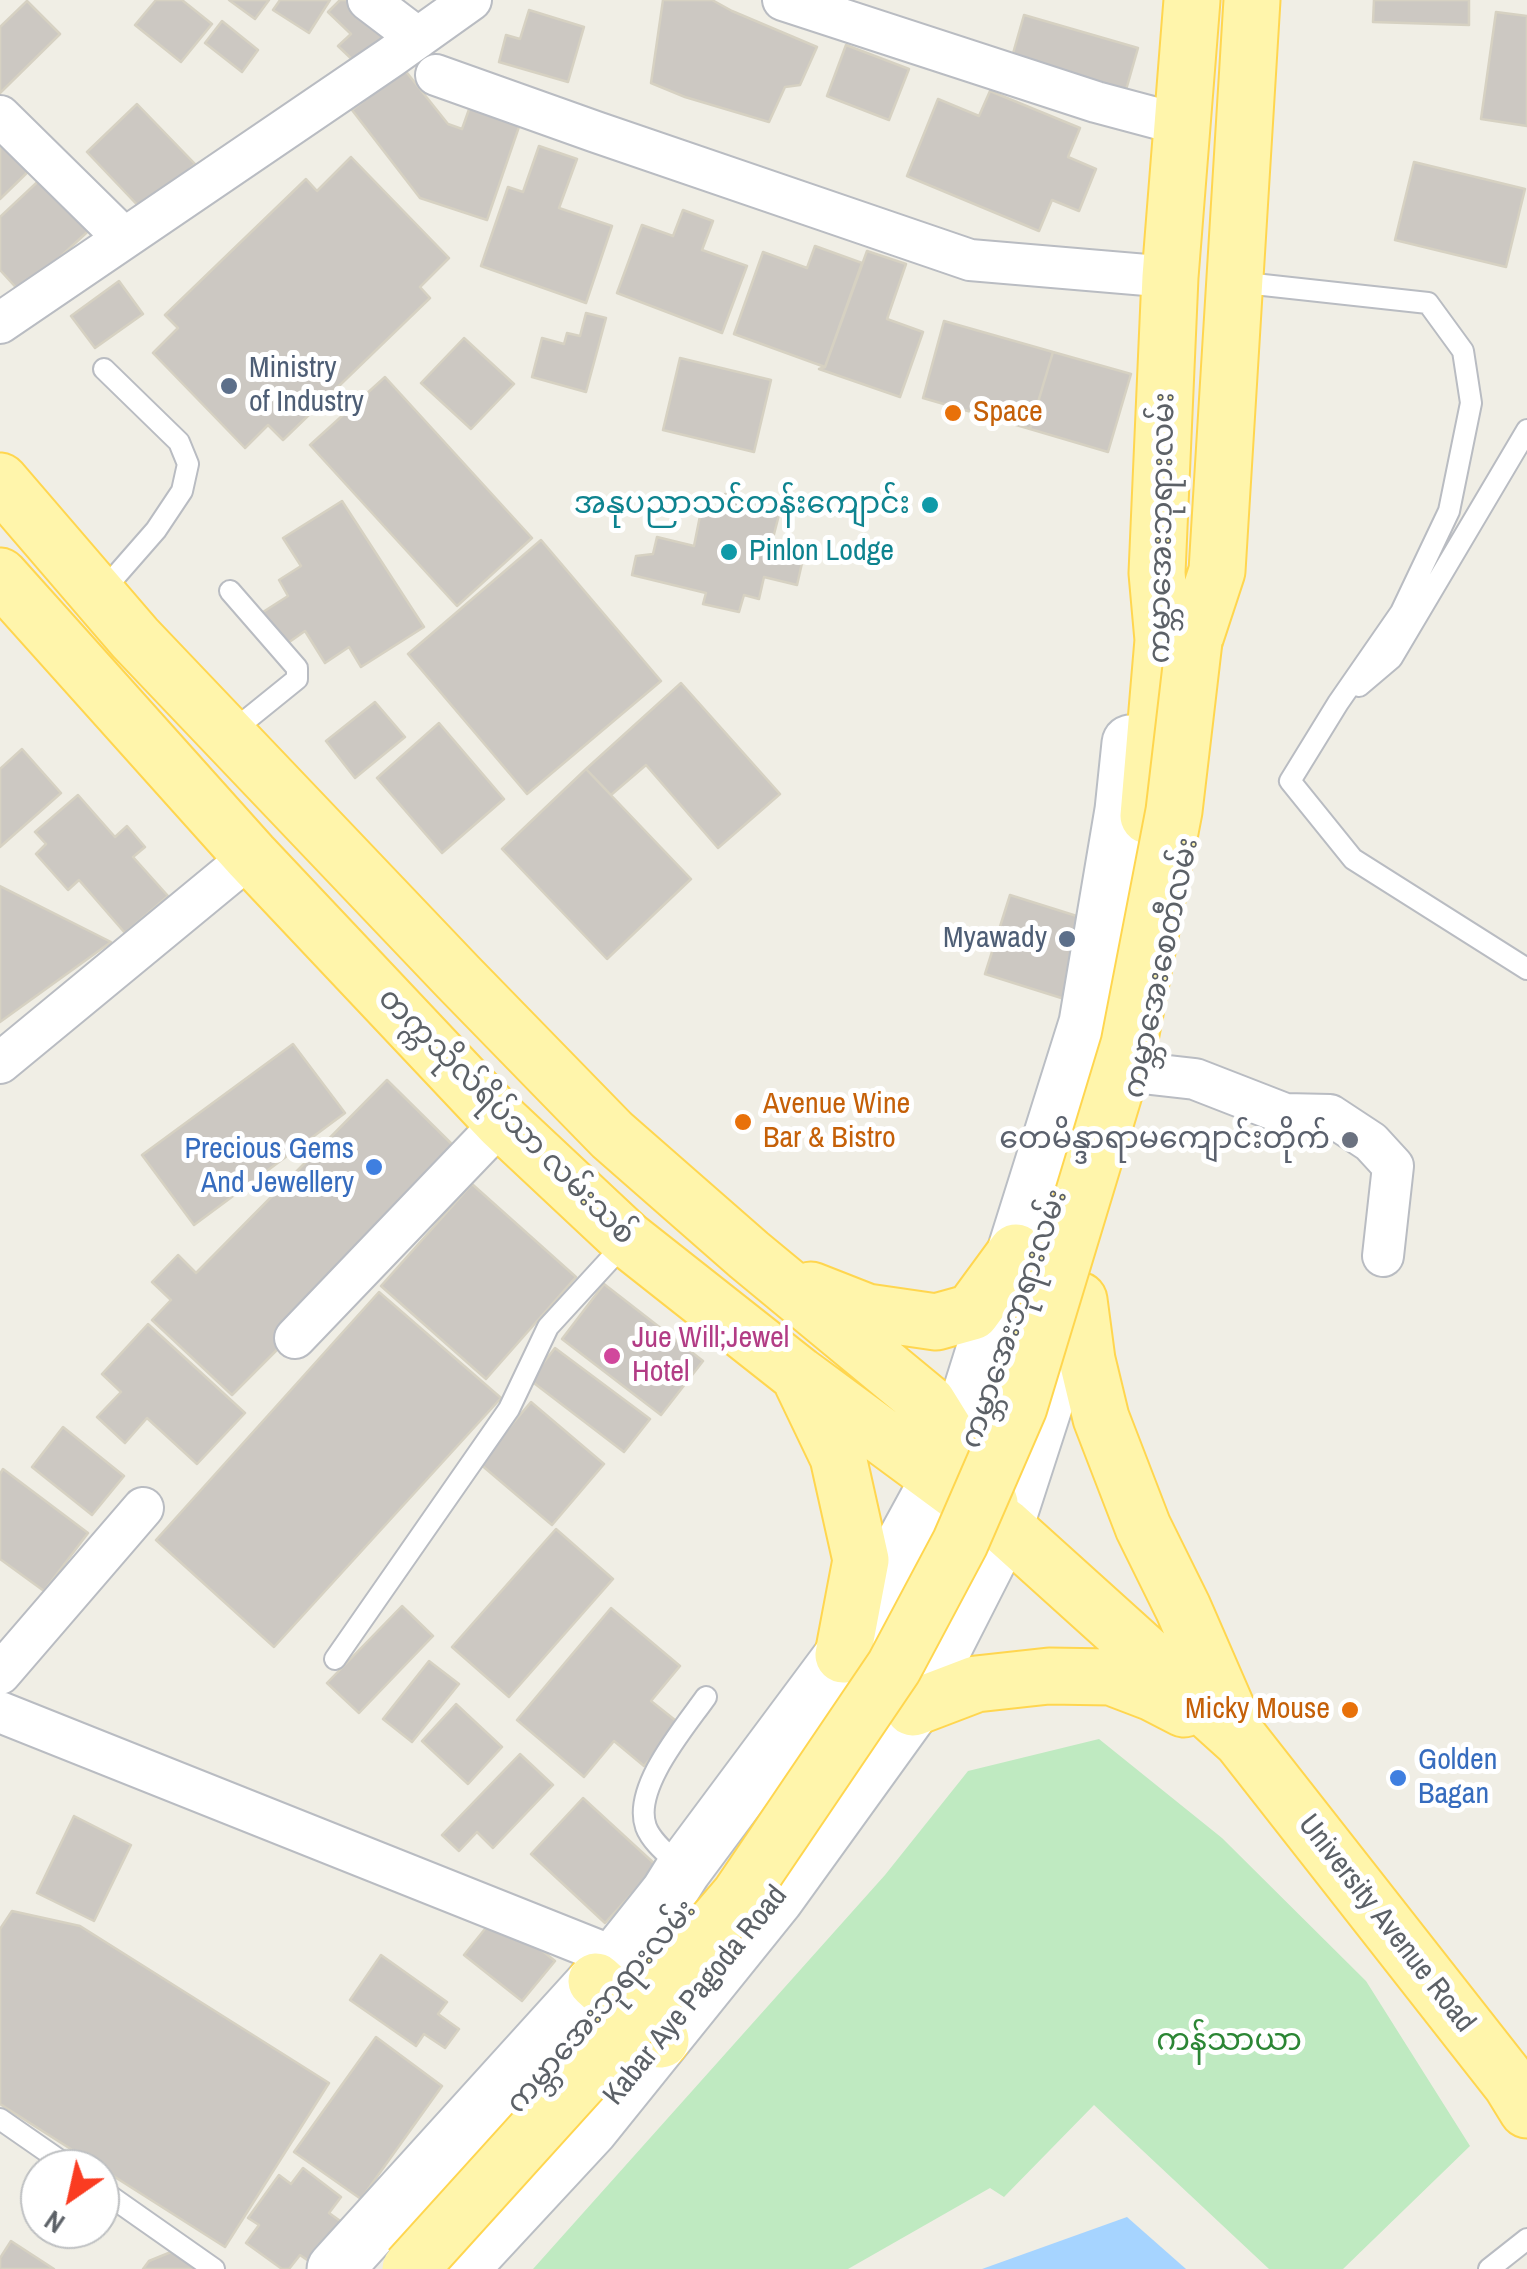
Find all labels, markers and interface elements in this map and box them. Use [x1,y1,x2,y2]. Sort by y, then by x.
place label: Ministry of Industry [249,351,364,422]
marker: Ministry of Industry [218,375,240,397]
street label: ကမ္ဘာအေးဘုရားလမ်း [1143,392,1183,664]
place label: Space [973,395,1043,431]
marker: Space [942,402,964,424]
place label: အနုပညာသင်တန်းကျောင်း [574,487,910,523]
marker: အနုပညာသင်တန်းကျောင်း [919,494,941,516]
place label: Pinlon Lodge [749,534,894,570]
marker: Pinlon Lodge [718,541,740,563]
street label: ကမ္ဘာအေးစေတီလမ်း [1117,834,1207,1102]
place label: Myawady [943,921,1047,957]
marker: Myawady [1056,928,1078,950]
street label: တက္ကသိုလ်ရိပ်သာ လမ်းသစ် [370,981,642,1253]
place label: Avenue Wine Bar & Bistro [763,1087,910,1158]
marker: Avenue Wine Bar & Bistro [732,1111,754,1133]
place label: တေမိန္ဒာရာမကျောင်းတိုက် [999,1122,1330,1158]
marker: တေမိန္ဒာရာမကျောင်းတိုက် [1339,1129,1361,1151]
place label: Precious Gems And Jewellery [184,1132,354,1202]
marker: Precious Gems And Jewellery [363,1156,385,1178]
street label: ကမ္ဘာအေးဘုရားလမ်း [954,1185,1076,1453]
place label: Jue Will;Jewel Hotel [632,1321,789,1392]
marker: Jue Will;Jewel Hotel [601,1345,623,1367]
place label: Micky Mouse [1185,1692,1330,1728]
marker: Micky Mouse [1339,1699,1361,1721]
place label: Golden Bagan [1418,1743,1497,1814]
marker: Golden Bagan [1387,1767,1409,1789]
street label: University Avenue Road [1290,1808,1482,2040]
street label: Kabar Aye Pagoda Road [597,1879,795,2113]
street label: ကမ္ဘာအေးဘုရားလမ်း [499,1893,705,2121]
park label: ကန်သာယာ [1156,2024,1302,2060]
north arrow [20,2149,120,2249]
text: N [37,2202,72,2243]

